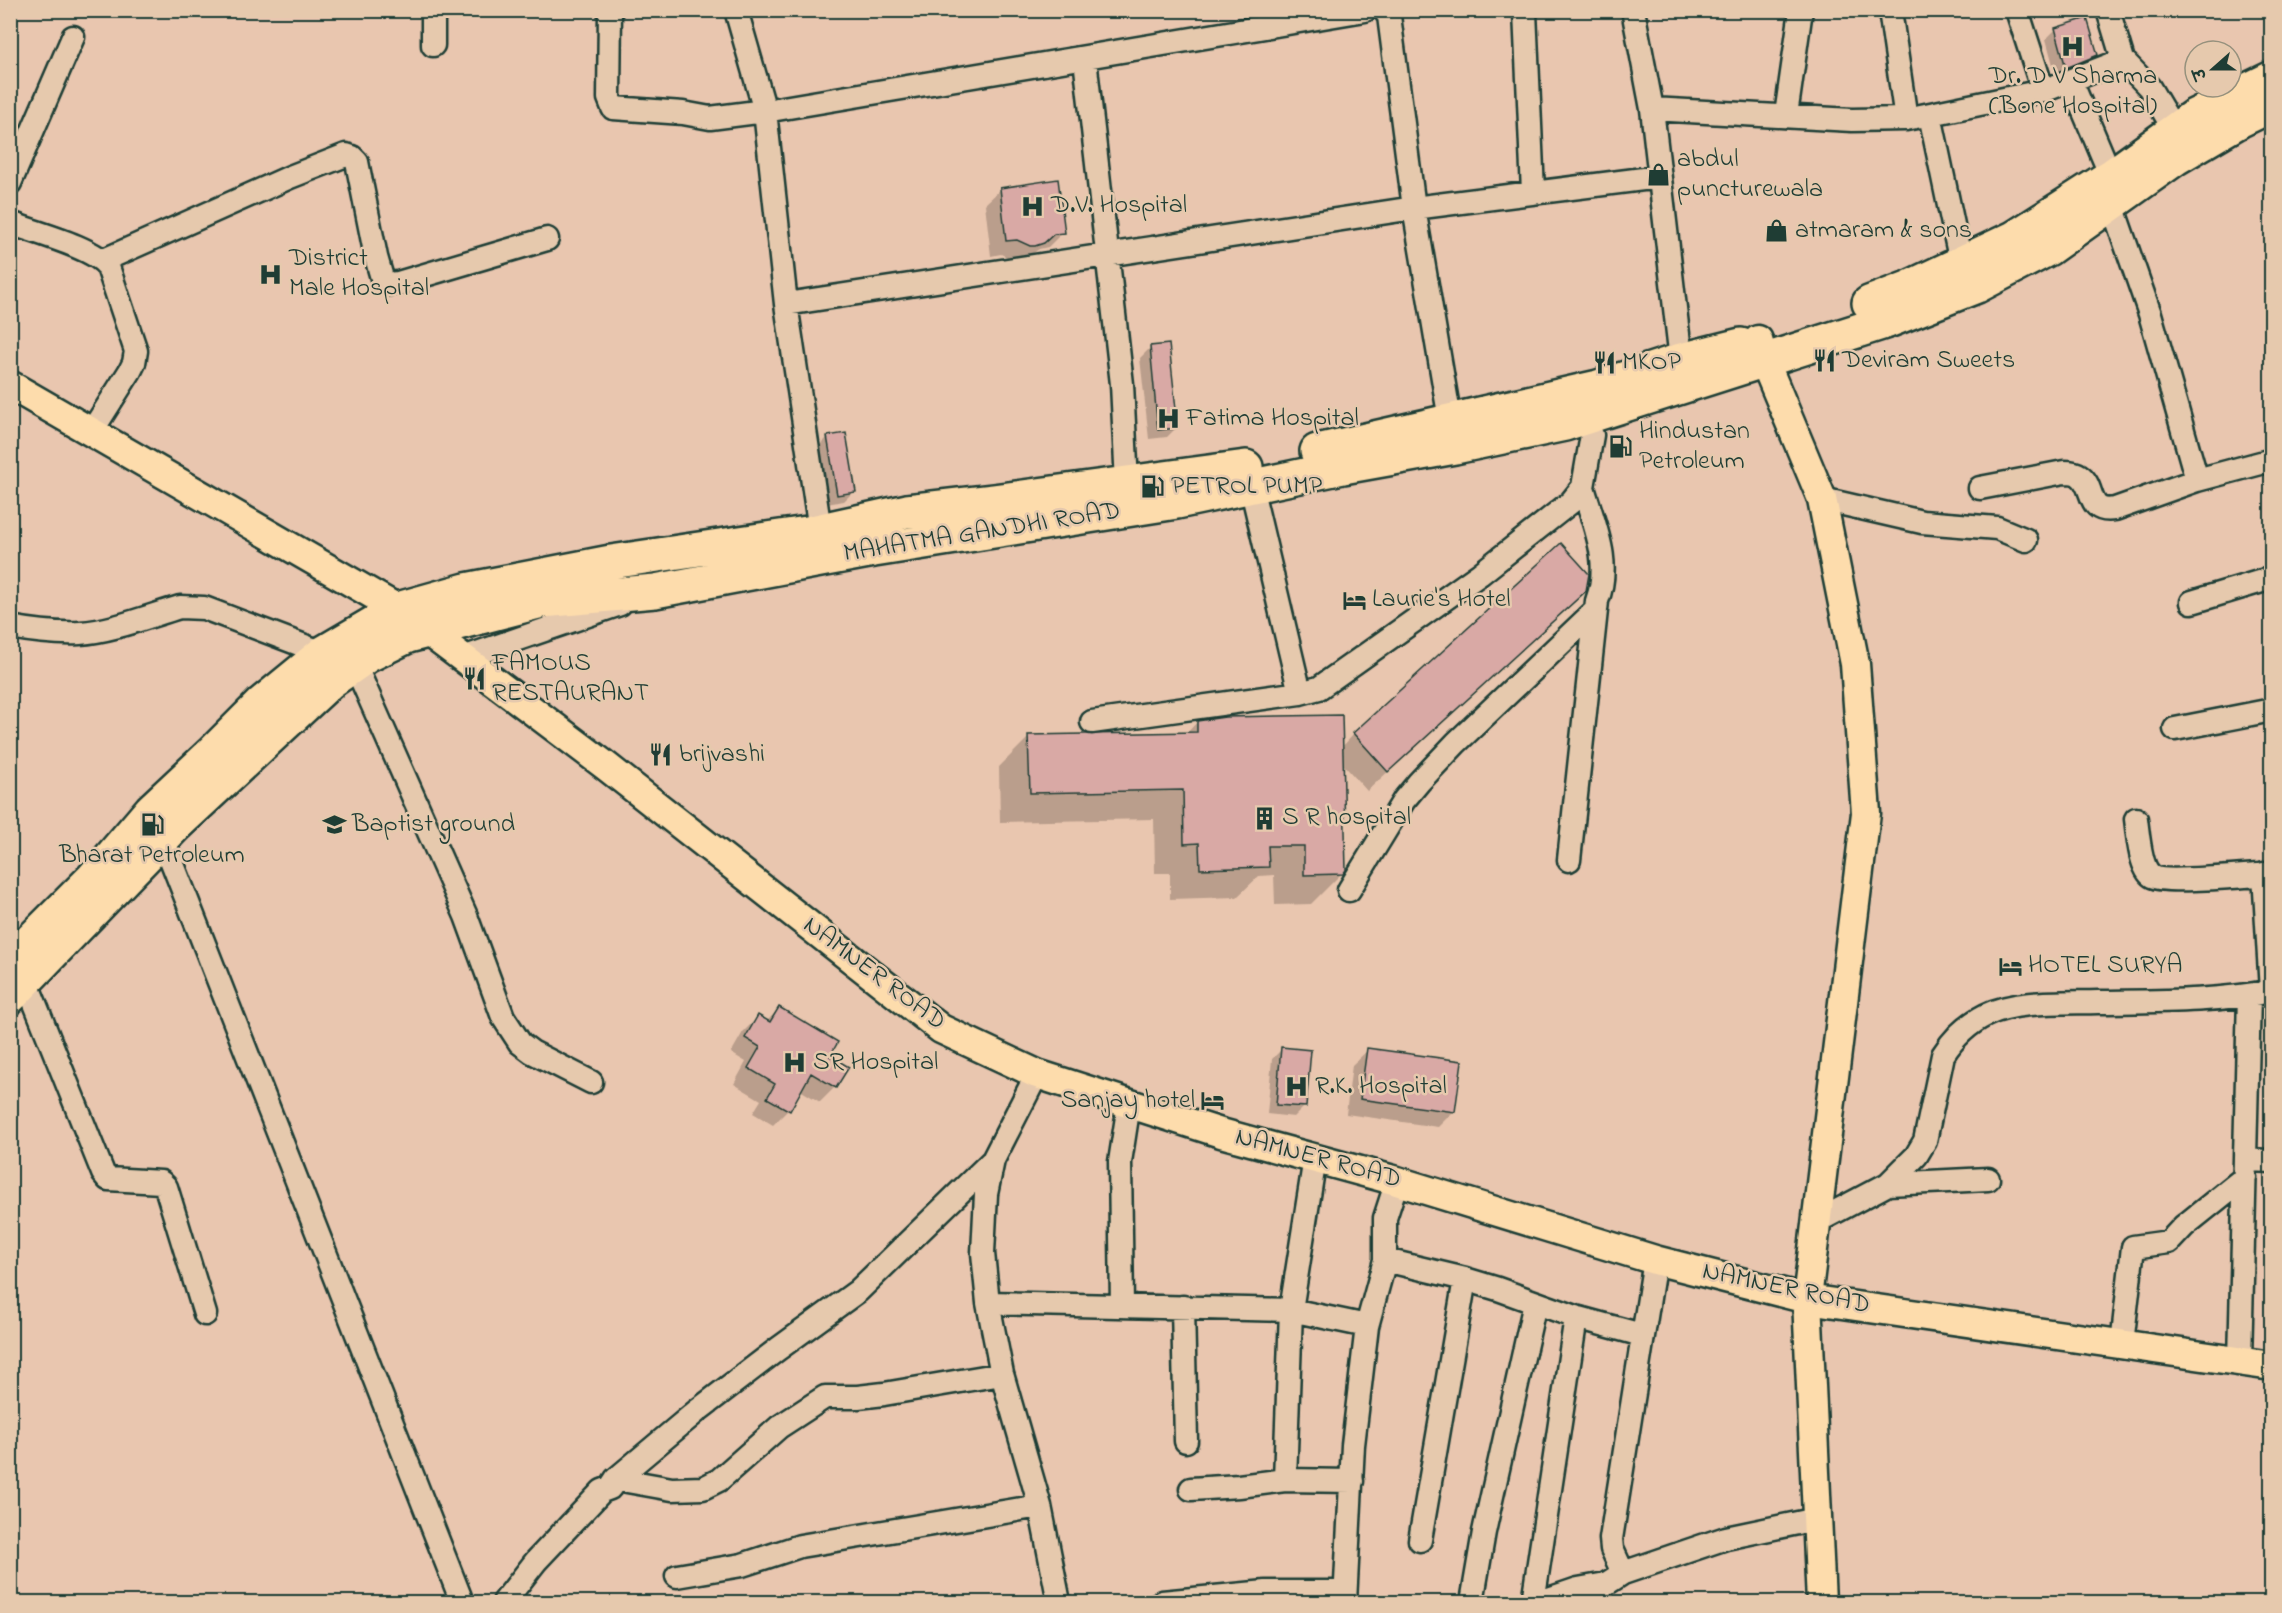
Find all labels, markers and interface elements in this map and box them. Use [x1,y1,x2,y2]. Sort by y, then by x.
hospital icon: Dr. D V Sharma (Bone Hospital) [2060,33,2086,59]
north arrow [2183,39,2243,99]
place label: Dr. D V Sharma (Bone Hospital) [1988,58,2158,126]
text: उ [2187,63,2215,85]
place label: abdul puncturewala [1677,141,1823,209]
shop icon: abdul puncturewala [1646,162,1672,188]
place label: D.V. Hospital [1050,187,1187,225]
hospital icon: D.V. Hospital [1020,193,1046,219]
place label: atmaram & sons [1795,212,1972,250]
shop icon: atmaram & sons [1764,218,1790,244]
place label: District Male Hospital [288,240,429,308]
hospital icon: District Male Hospital [258,261,284,287]
place label: Deviram Sweets [1841,342,2015,380]
place label: MKOP [1622,344,1681,382]
restaurant icon: Deviram Sweets [1811,348,1837,374]
restaurant icon: MKOP [1591,350,1617,376]
place label: Fatima Hospital [1185,400,1359,438]
hospital icon: Fatima Hospital [1155,406,1181,432]
place label: Hindustan Petroleum [1639,413,1750,481]
fuel station icon: Hindustan Petroleum [1608,434,1634,460]
place label: PETROL PUMP [1171,468,1323,506]
fuel station icon: PETROL PUMP [1140,474,1166,500]
street label: MAHATMA GANDHI ROAD [841,492,1123,574]
place label: Laurie's Hotel [1372,581,1511,619]
hotel icon: Laurie's Hotel [1341,587,1367,613]
place label: FAMOUS RESTAURANT [491,645,649,713]
restaurant icon: FAMOUS RESTAURANT [461,666,487,692]
place label: brijvashi [679,736,765,774]
restaurant icon: brijvashi [648,742,674,768]
place label: S R hospital [1282,799,1411,837]
building icon: S R hospital [1251,805,1277,831]
place label: Baptist ground [351,806,515,844]
fuel station icon: Bharat Petroleum [139,812,165,838]
school or university icon: Baptist ground [321,812,347,838]
place label: Bharat Petroleum [58,837,245,875]
street label: NAMNER ROAD [795,908,953,1040]
place label: HOTEL SURYA [2028,947,2182,985]
hotel icon: HOTEL SURYA [1997,953,2023,979]
place label: SR Hospital [813,1044,938,1082]
hospital icon: SR Hospital [782,1050,808,1076]
place label: R.K. Hospital [1315,1068,1447,1106]
hospital icon: R.K. Hospital [1284,1074,1310,1100]
place label: Sanjay hotel [1061,1082,1195,1120]
hotel icon: Sanjay hotel [1200,1088,1226,1114]
street label: NAMNER ROAD [1231,1119,1405,1199]
street label: NAMNER ROAD [1699,1253,1873,1325]

